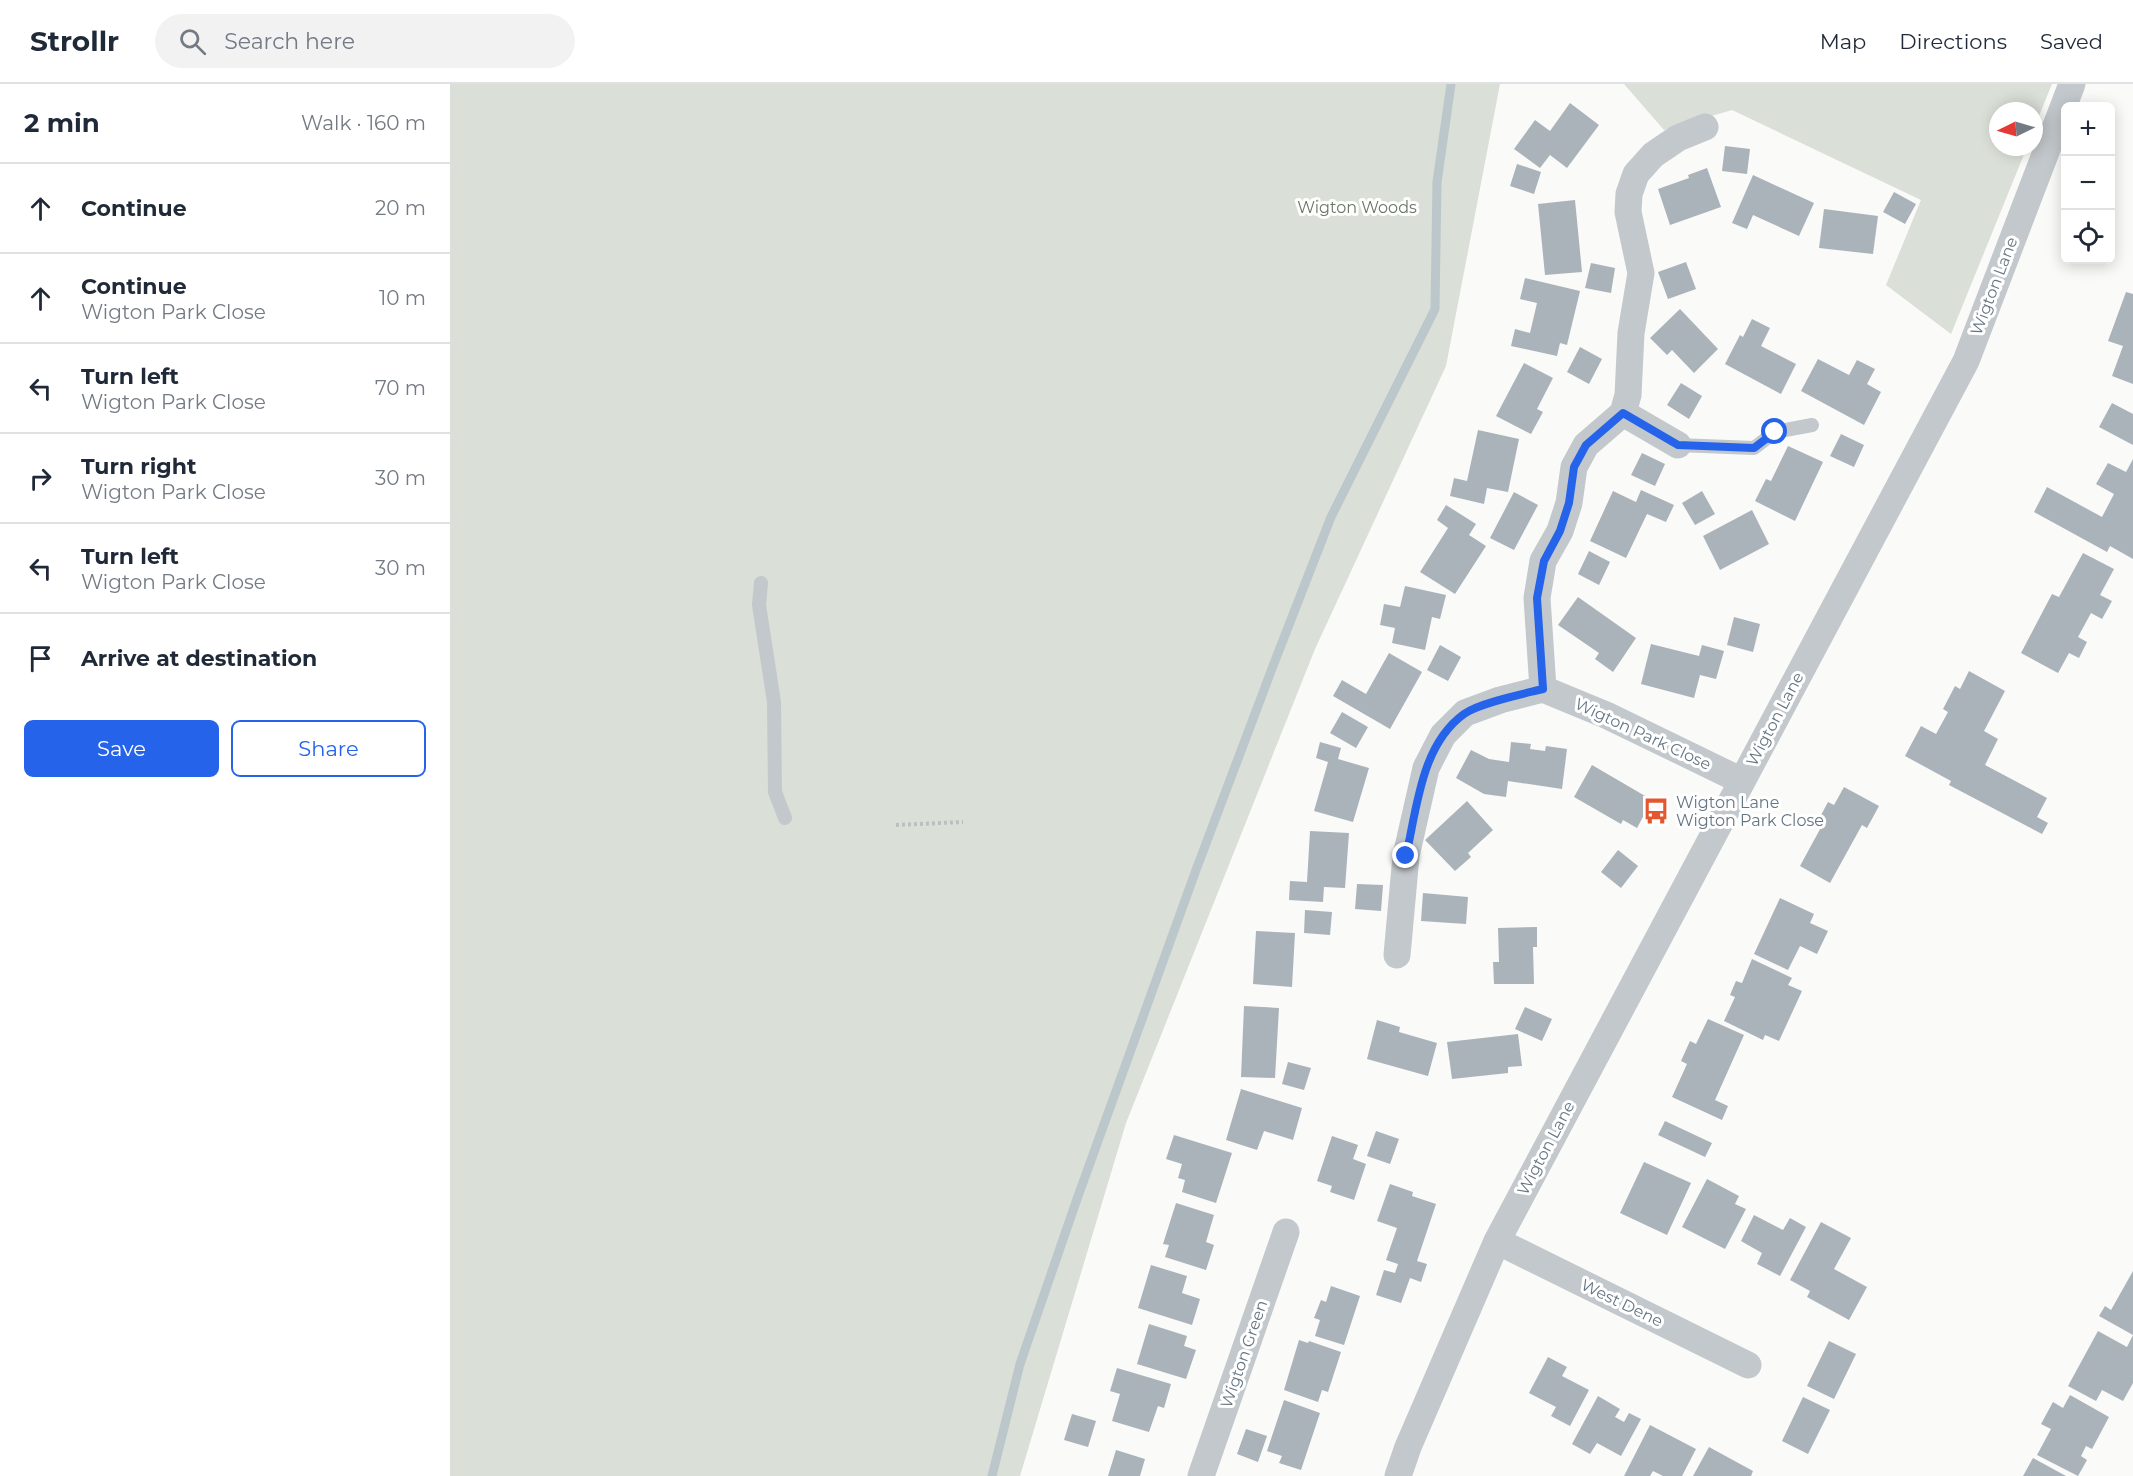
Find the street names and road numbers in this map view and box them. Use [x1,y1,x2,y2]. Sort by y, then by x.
street label: Wigton Lane [1967,234,2021,338]
street label: Wigton Lane [1742,669,1808,769]
street label: Wigton Park Close [1572,694,1714,774]
street label: Wigton Lane [1513,1098,1579,1198]
street label: West Dene [1578,1275,1666,1331]
street label: Wigton Green [1217,1298,1271,1410]

